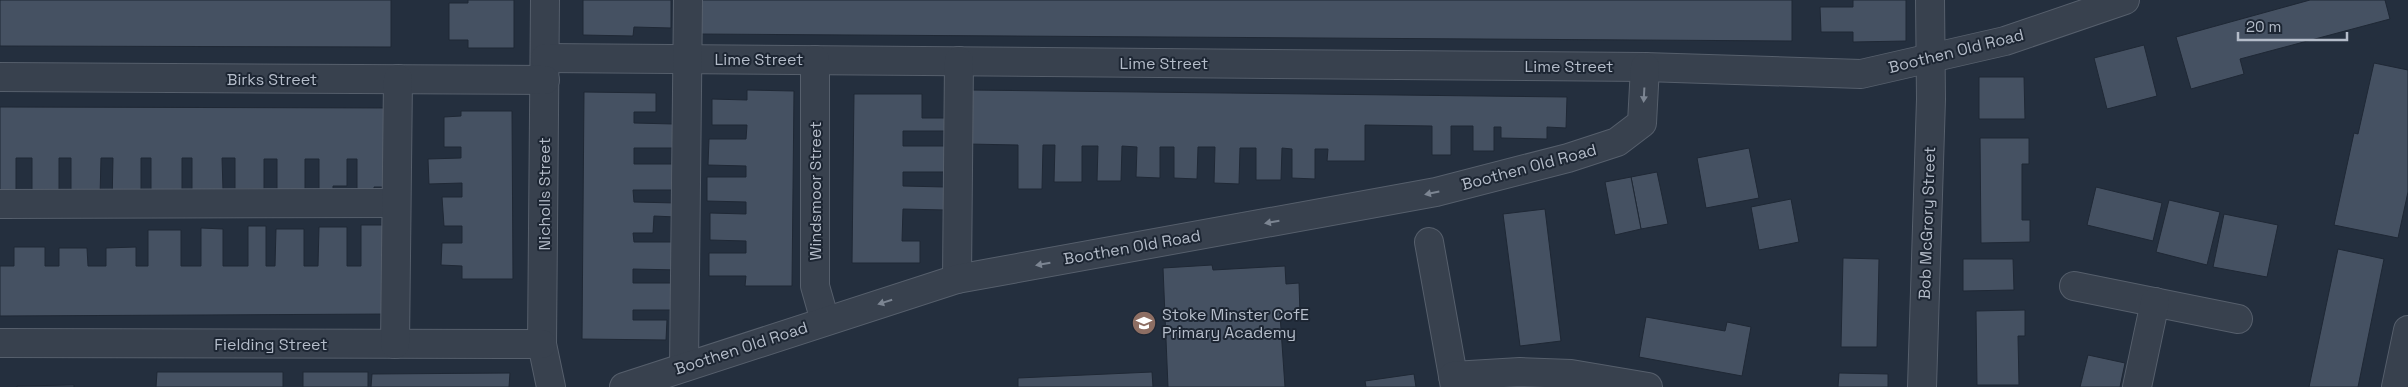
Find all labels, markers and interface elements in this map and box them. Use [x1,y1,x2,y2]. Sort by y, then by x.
scale bar [2238,10,2347,42]
text: 20 m [2246,17,2281,36]
street label: Boothen Old Road [1886,24,2026,78]
street label: Lime Street [715,49,803,70]
street label: Lime Street [1120,53,1208,74]
street label: Lime Street [1525,56,1613,77]
street label: Birks Street [227,69,317,90]
one-way arrow [1640,87,1648,103]
street label: Windsmoor Street [805,121,826,261]
street label: Nicholls Street [534,137,555,251]
street label: Boothen Old Road [1459,139,1599,195]
street label: Bob McGrory Street [1914,146,1940,300]
one-way arrow [1423,189,1439,197]
one-way arrow [1263,219,1279,227]
street label: Boothen Old Road [1062,225,1202,269]
one-way arrow [1035,260,1051,268]
one-way arrow [878,298,893,306]
place label: Stoke Minster CofE Primary Academy [1162,304,1309,343]
school or university icon: Stoke Minster CofE Primary Academy [1131,310,1157,336]
street label: Boothen Old Road [672,317,810,379]
street label: Fielding Street [214,334,328,355]

